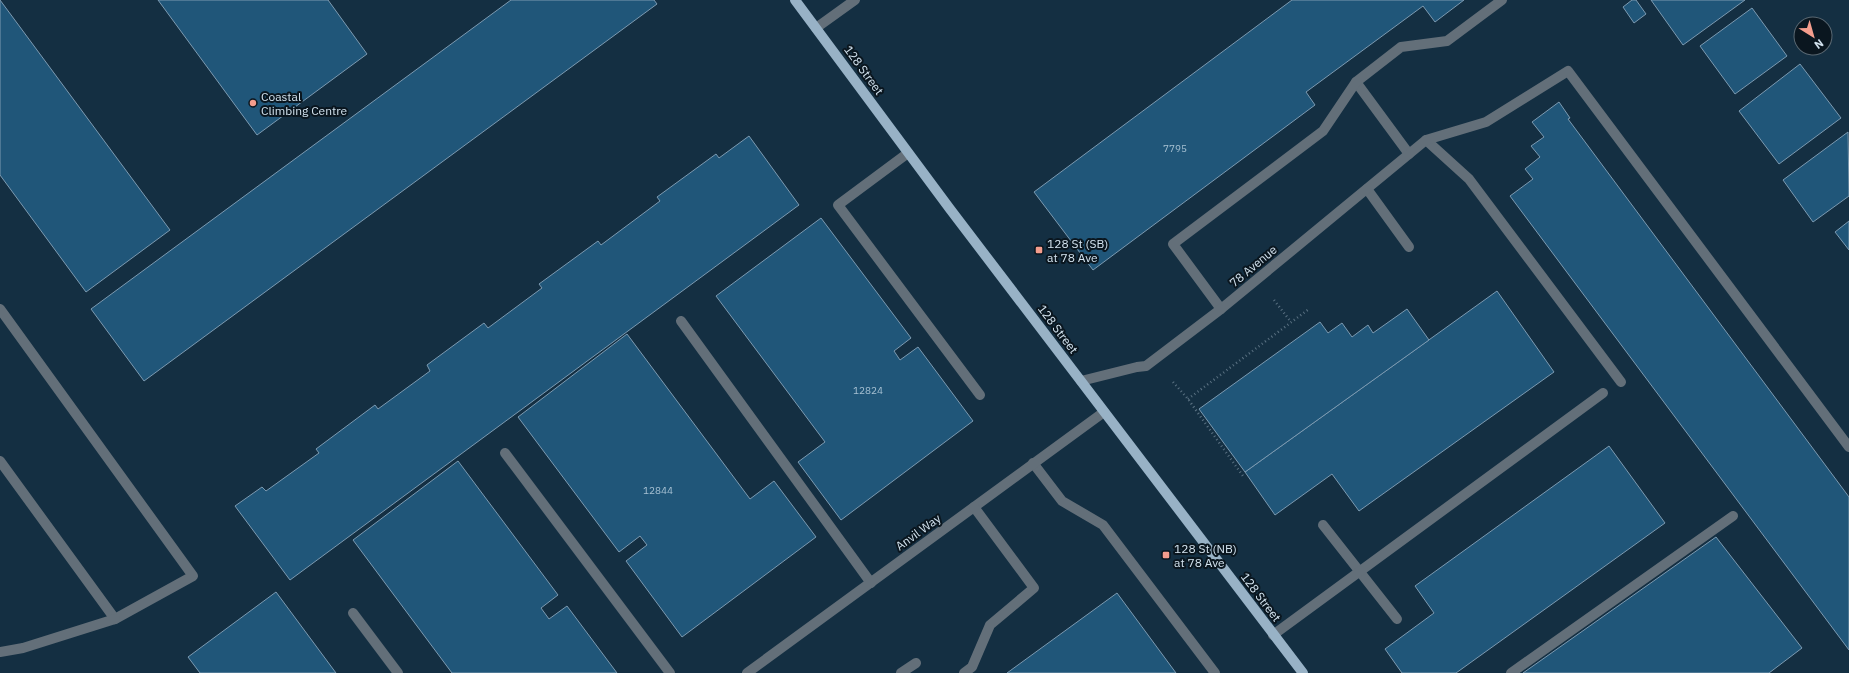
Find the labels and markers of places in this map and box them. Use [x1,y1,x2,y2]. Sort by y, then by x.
place label: Coastal Climbing Centre [261,89,348,118]
marker: Coastal Climbing Centre [248,98,258,108]
place label: 128 St (SB) at 78 Ave [1047,236,1108,265]
marker: 128 St (SB) at 78 Ave [1034,245,1044,255]
place label: 128 St (NB) at 78 Ave [1174,541,1237,570]
marker: 128 St (NB) at 78 Ave [1161,550,1171,560]

